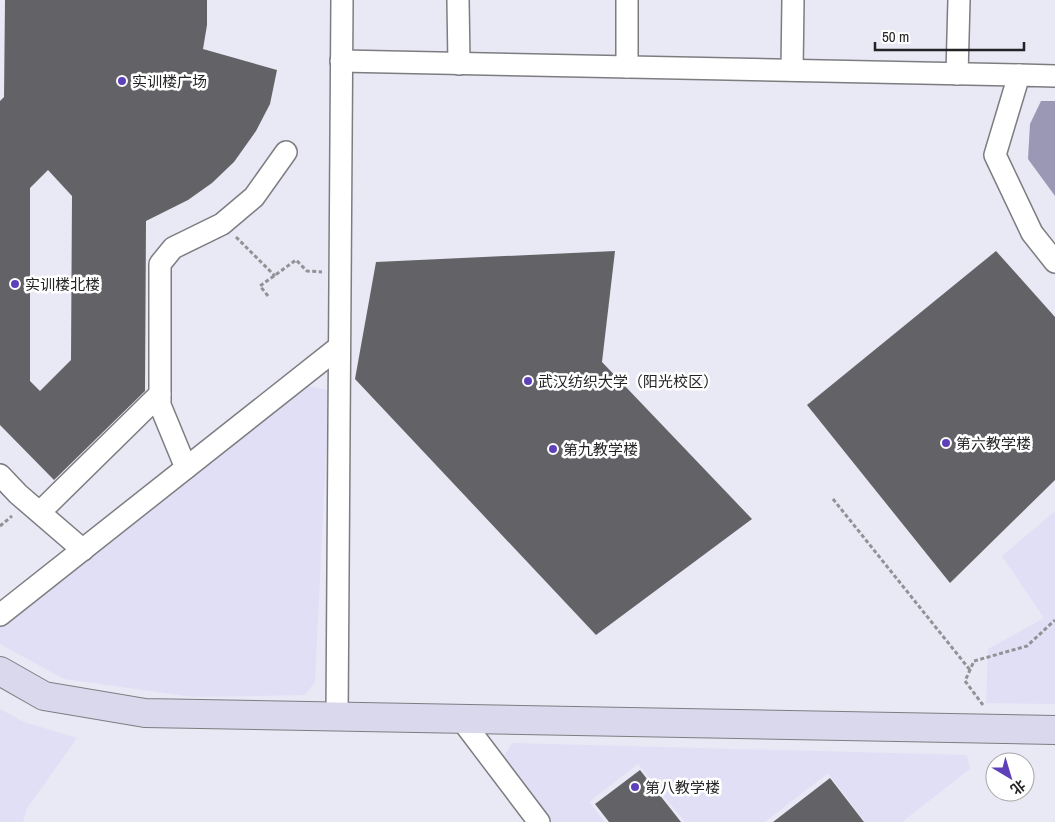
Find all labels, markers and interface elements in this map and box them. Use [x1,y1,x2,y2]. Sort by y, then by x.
scale bar [875,20,1024,52]
text: 50 m [882,26,909,47]
place label: 实训楼广场 [132,71,207,92]
marker: 实训楼广场 [116,75,128,87]
place label: 实训楼北楼 [25,274,100,295]
marker: 实训楼北楼 [9,278,21,290]
place label: 武汉纺织大学（阳光校区） [538,371,718,392]
marker: 武汉纺织大学（阳光校区） [522,375,534,387]
place label: 第六教学楼 [956,433,1031,454]
marker: 第六教学楼 [940,437,952,449]
place label: 第九教学楼 [563,439,638,460]
marker: 第九教学楼 [547,443,559,455]
north arrow [985,752,1035,802]
text: 北 [1007,776,1029,799]
place label: 第八教学楼 [645,777,720,798]
marker: 第八教学楼 [629,781,641,793]

